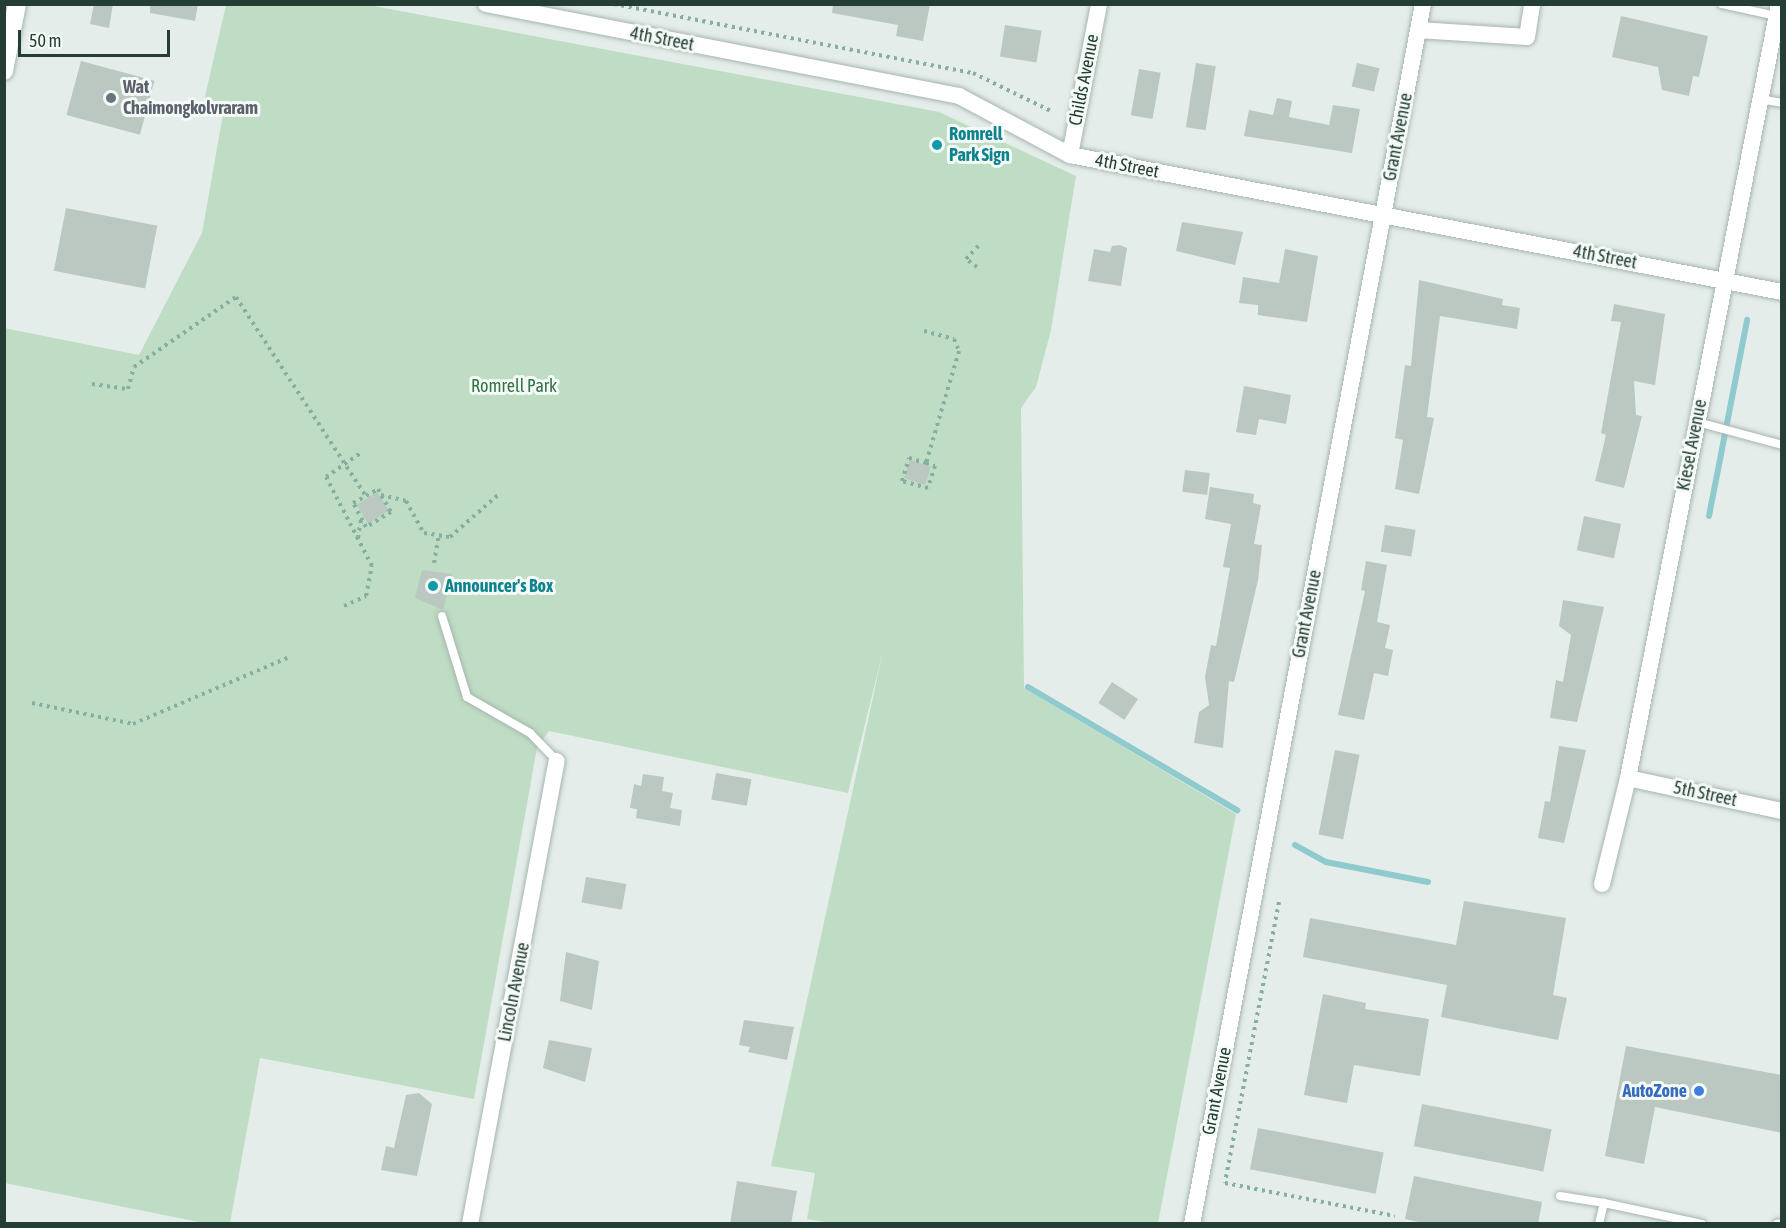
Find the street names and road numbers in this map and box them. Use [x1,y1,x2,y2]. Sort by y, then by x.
street label: 4th Street [628,22,696,56]
street label: Childs Avenue [1065,32,1103,128]
street label: Grant Avenue [1379,91,1417,183]
street label: 4th Street [1093,149,1161,183]
street label: 4th Street [1571,240,1639,274]
street label: Kiesel Avenue [1673,397,1711,493]
street label: Grant Avenue [1288,568,1326,660]
street label: 5th Street [1671,777,1739,811]
street label: Lincoln Avenue [494,940,534,1044]
street label: Grant Avenue [1198,1045,1236,1137]

